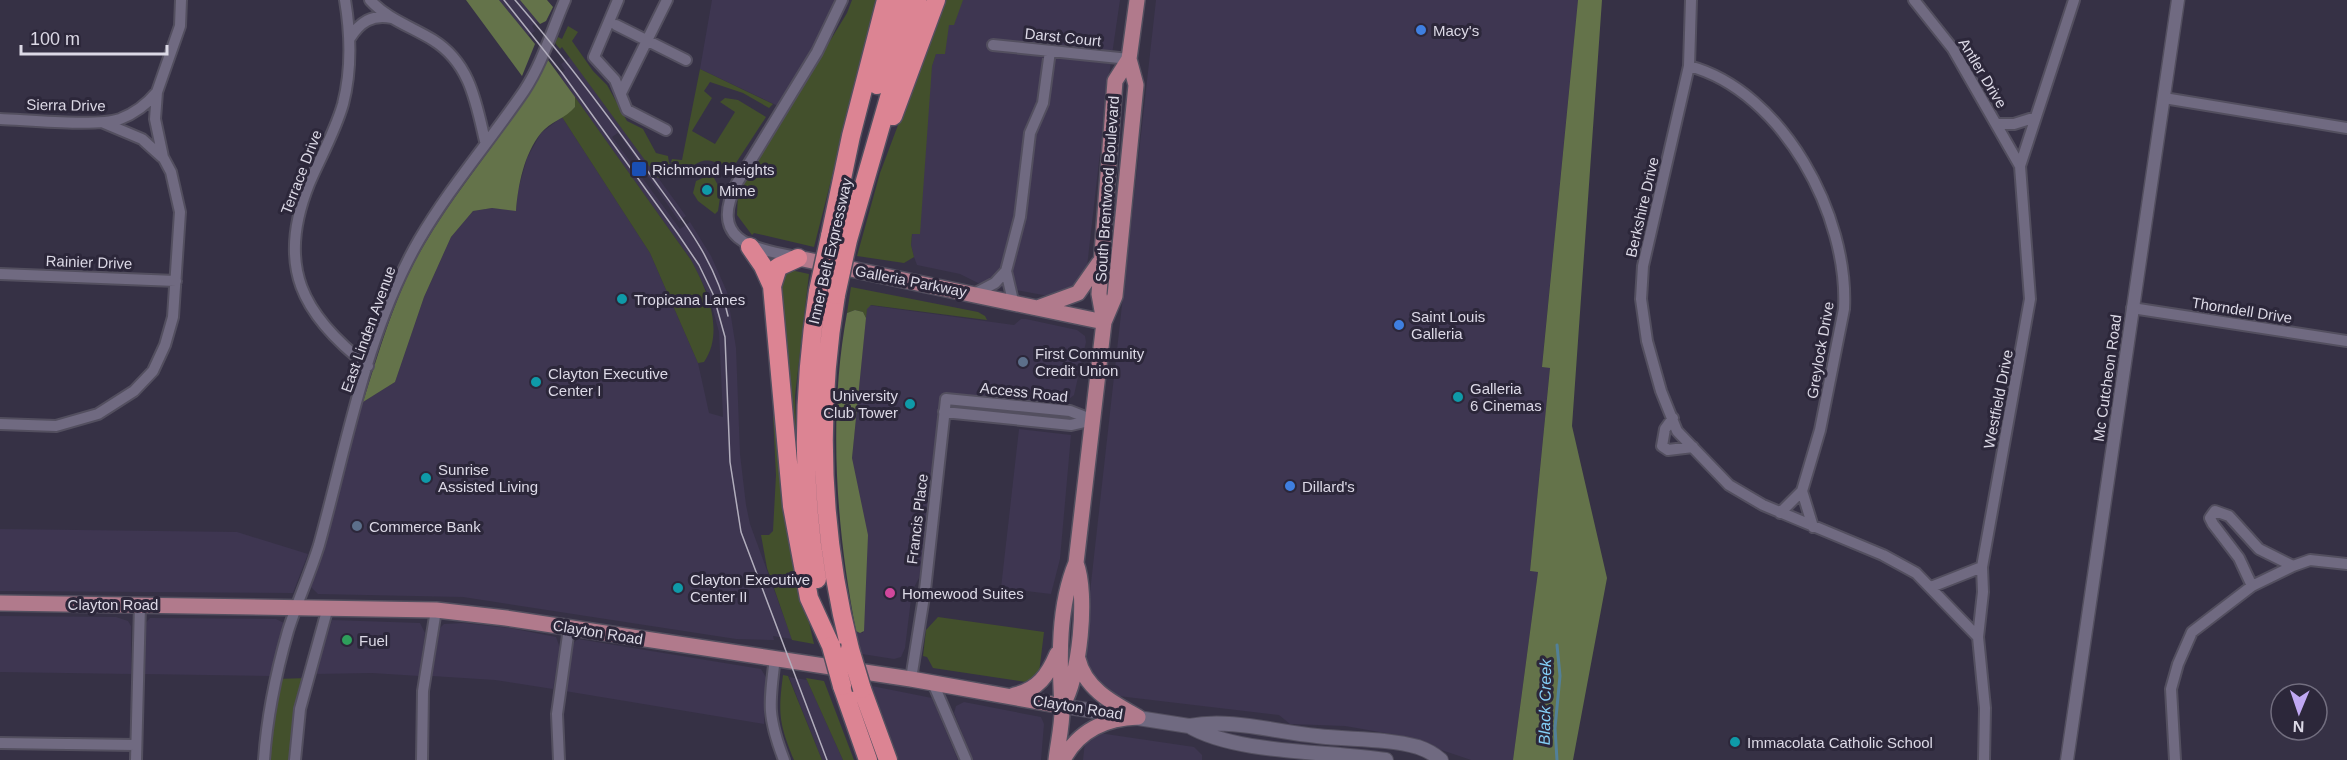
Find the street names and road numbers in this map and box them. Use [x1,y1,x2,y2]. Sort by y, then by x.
street label: Darst Court [1024,25,1103,50]
street label: Antler Drive [1956,35,2010,111]
street label: South Brentwood Boulevard [1092,95,1122,283]
street label: Sierra Drive [26,96,106,114]
street label: Terrace Drive [277,127,325,217]
street label: Berkshire Drive [1622,155,1662,259]
street label: Inner Belt Expressway [805,176,855,326]
street label: Rainier Drive [45,252,133,272]
street label: Galleria Parkway [854,262,969,300]
street label: East Linden Avenue [337,264,399,394]
street label: Thorndell Drive [2190,294,2294,326]
street label: Greylock Drive [1803,300,1837,400]
street label: Mc Cutcheon Road [2090,313,2124,443]
street label: Westfield Drive [1980,348,2016,450]
street label: Access Road [979,379,1069,405]
street label: Francis Place [903,473,931,565]
street label: Clayton Road [68,596,158,613]
street label: Clayton Road [552,616,644,648]
street label: Clayton Road [1032,691,1124,723]

